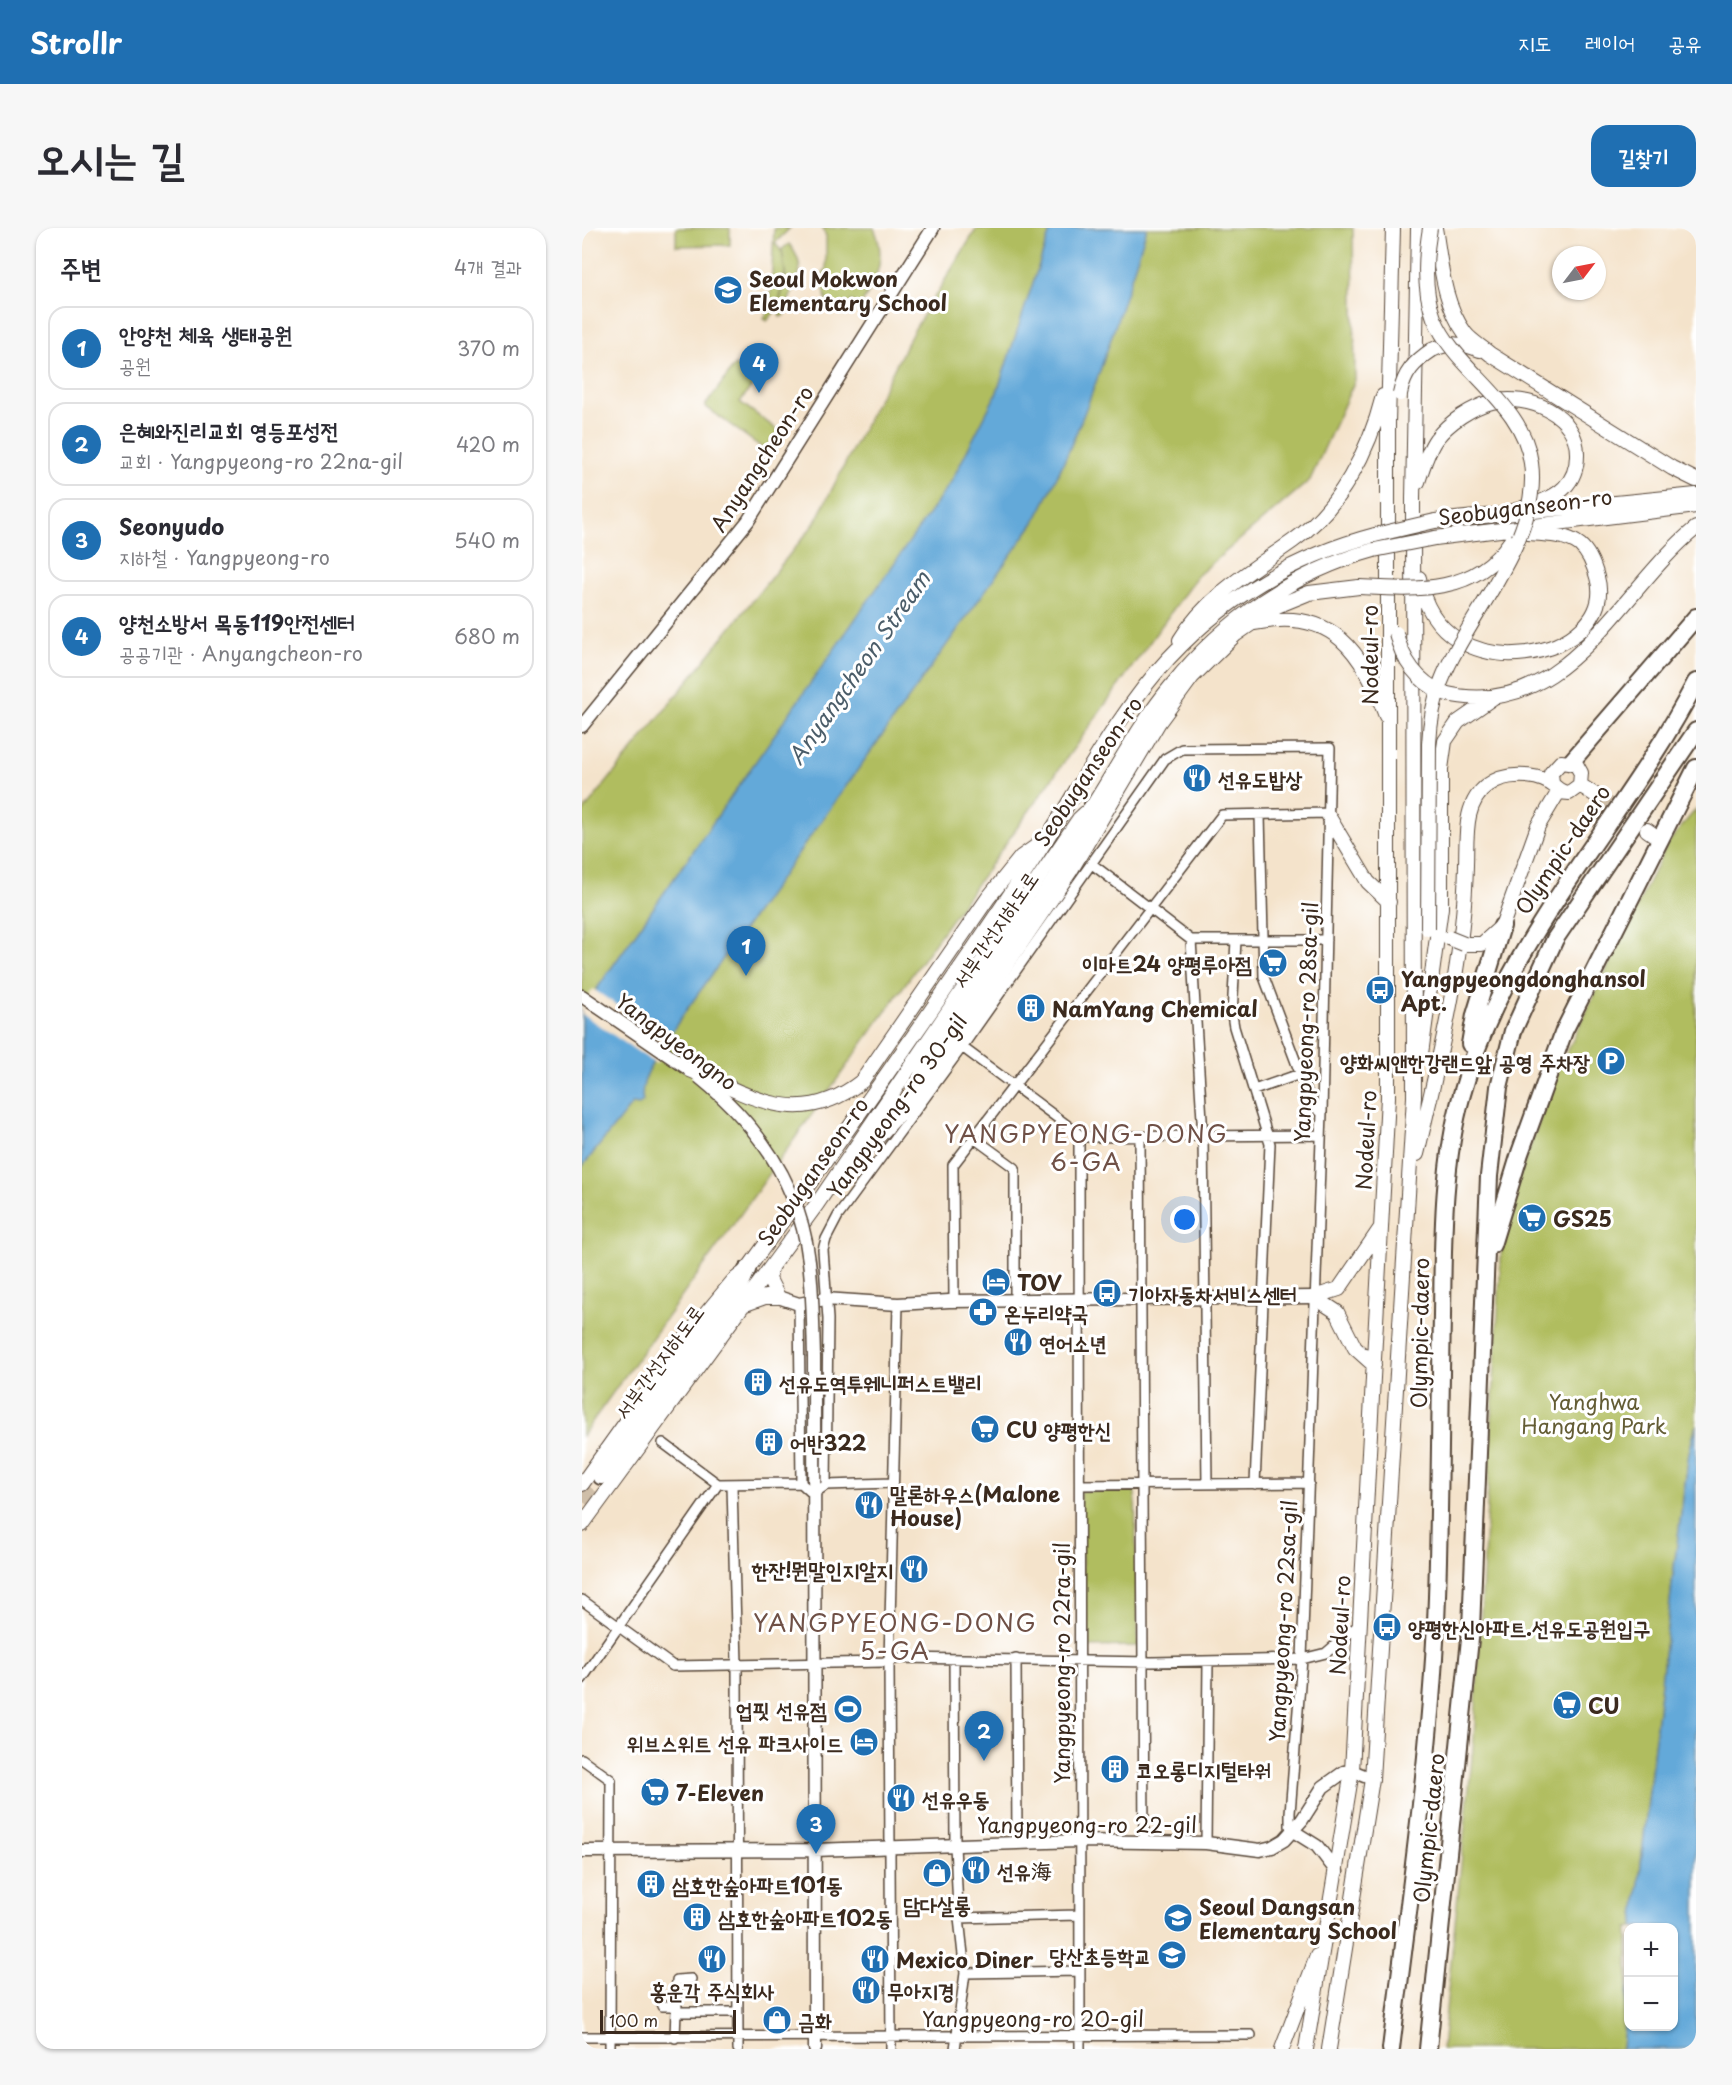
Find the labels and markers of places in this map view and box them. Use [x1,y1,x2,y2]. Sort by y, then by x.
place label: Seoul Mokwon Elementary School [749,262,947,318]
school or university icon: Seoul Mokwon Elementary School [712,274,744,306]
pin: 4 [740,344,778,393]
restaurant icon: 선유도밥상 [1181,762,1213,794]
place label: 선유도밥상 [1218,762,1303,794]
pin: 1 [726,926,766,976]
place label: 이마트24 양평루아점 [1082,947,1252,979]
supermarket icon: 이마트24 양평루아점 [1257,947,1289,979]
place label: Yangpyeongdonghansol Apt. [1401,962,1646,1018]
bus stop icon: Yangpyeongdonghansol Apt. [1364,974,1396,1006]
building icon: NamYang Chemical [1015,992,1047,1024]
place label: NamYang Chemical [1052,992,1258,1024]
place label: 양화씨앤한강랜드앞 공영 주차장 [1340,1045,1590,1077]
parking icon: 양화씨앤한강랜드앞 공영 주차장 [1595,1045,1627,1077]
supermarket icon: GS25 [1516,1202,1548,1234]
place label: GS25 [1553,1202,1612,1234]
hotel icon: TOV [980,1266,1012,1298]
place label: TOV [1017,1266,1062,1298]
bus stop icon: 기아자동차서비스센터 [1091,1277,1123,1309]
place label: 기아자동차서비스센터 [1128,1277,1297,1309]
pharmacy icon: 온누리약국 [967,1296,999,1328]
place label: 온누리약국 [1004,1296,1089,1328]
restaurant icon: 연어소년 [1002,1326,1034,1358]
place label: 연어소년 [1039,1326,1107,1358]
building icon: 선유도역투웨니퍼스트밸리 [742,1366,774,1398]
place label: 선유도역투웨니퍼스트밸리 [779,1366,982,1398]
supermarket icon: CU 양평한신 [969,1413,1001,1445]
place label: CU 양평한신 [1006,1413,1111,1445]
building icon: 어반322 [753,1426,785,1458]
place label: 어반322 [790,1426,867,1458]
place label: 말론하우스(Malone House) [890,1477,1060,1533]
restaurant icon: 말론하우스(Malone House) [853,1489,885,1521]
place label: 한잔!뭔말인지알지 [751,1553,893,1585]
restaurant icon: 한잔!뭔말인지알지 [898,1553,930,1585]
bus stop icon: 양평한신아파트.선유도공원입구 [1371,1611,1403,1643]
place label: 양평한신아파트.선유도공원입구 [1408,1611,1650,1643]
supermarket icon: CU [1551,1689,1583,1721]
place label: CU [1588,1689,1620,1721]
place label: 업핏 선유점 [736,1693,827,1725]
sports icon: 업핏 선유점 [832,1693,864,1725]
pin: 2 [964,1712,1004,1761]
place label: 위브스위트 선유 파크사이드 [627,1726,843,1758]
hotel icon: 위브스위트 선유 파크사이드 [848,1726,880,1758]
building icon: 코오롱디지털타워 [1099,1753,1131,1785]
place label: 코오롱디지털타워 [1136,1753,1271,1785]
supermarket icon: 7-Eleven [639,1776,671,1808]
place label: 7-Eleven [676,1776,764,1808]
restaurant icon: 선유우동 [885,1782,917,1814]
place label: 선유우동 [922,1782,990,1814]
pin: 3 [796,1804,836,1854]
restaurant icon: 선유海 [960,1854,992,1886]
place label: 선유海 [997,1854,1052,1886]
shop icon: 담다살롱 [921,1857,953,1889]
building icon: 삼호한숲아파트101동 [635,1868,667,1900]
place label: 삼호한숲아파트101동 [672,1868,843,1900]
place label: 담다살롱 [903,1888,971,1920]
place label: Seoul Dangsan Elementary School [1199,1890,1397,1946]
building icon: 삼호한숲아파트102동 [681,1901,713,1933]
place label: 삼호한숲아파트102동 [718,1901,893,1933]
school or university icon: Seoul Dangsan Elementary School [1162,1902,1194,1934]
place label: 당산초등학교 [1050,1939,1151,1971]
school or university icon: 당산초등학교 [1156,1939,1188,1971]
restaurant icon: 홍운각 주식회사 [696,1943,728,1975]
restaurant icon: Mexico Diner [859,1943,891,1975]
place label: Mexico Diner [896,1943,1033,1975]
place label: 홍운각 주식회사 [649,1974,775,2006]
restaurant icon: 무아지경 [850,1974,882,2006]
place label: 무아지경 [887,1974,955,2006]
shop icon: 금화 [761,2004,793,2036]
place label: 금화 [798,2004,832,2036]

